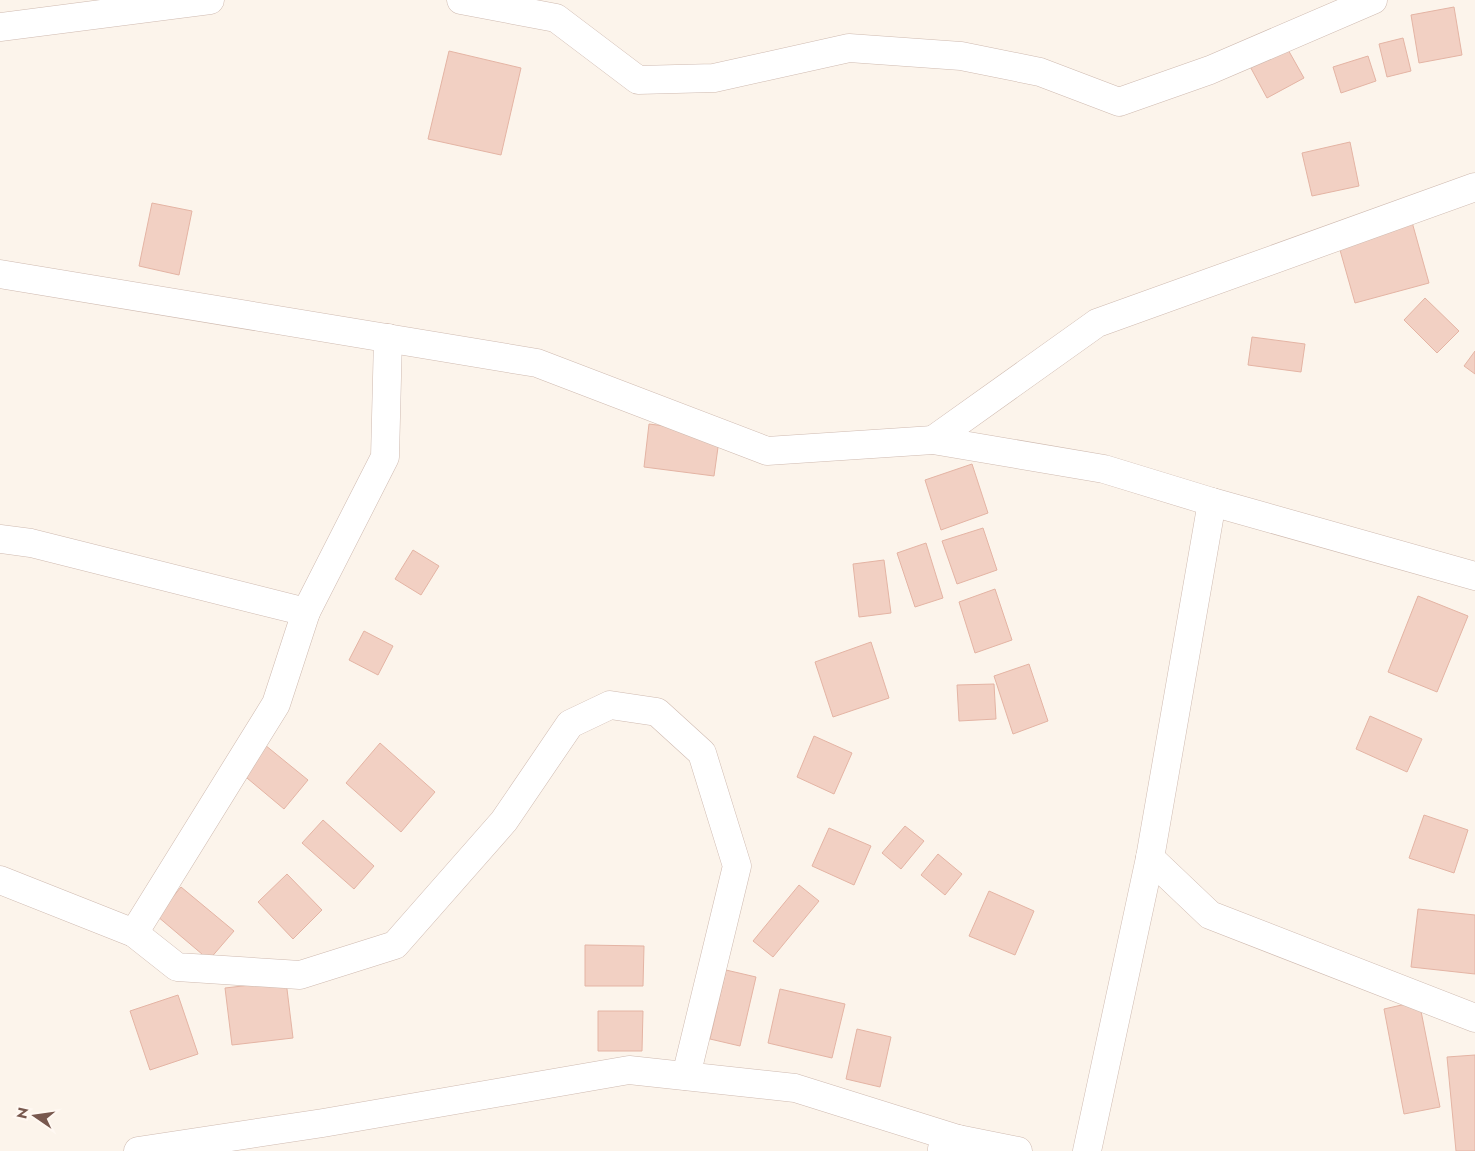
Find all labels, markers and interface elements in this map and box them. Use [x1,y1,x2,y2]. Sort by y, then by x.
north arrow [10,1091,60,1141]
text: N [11,1105,33,1121]

